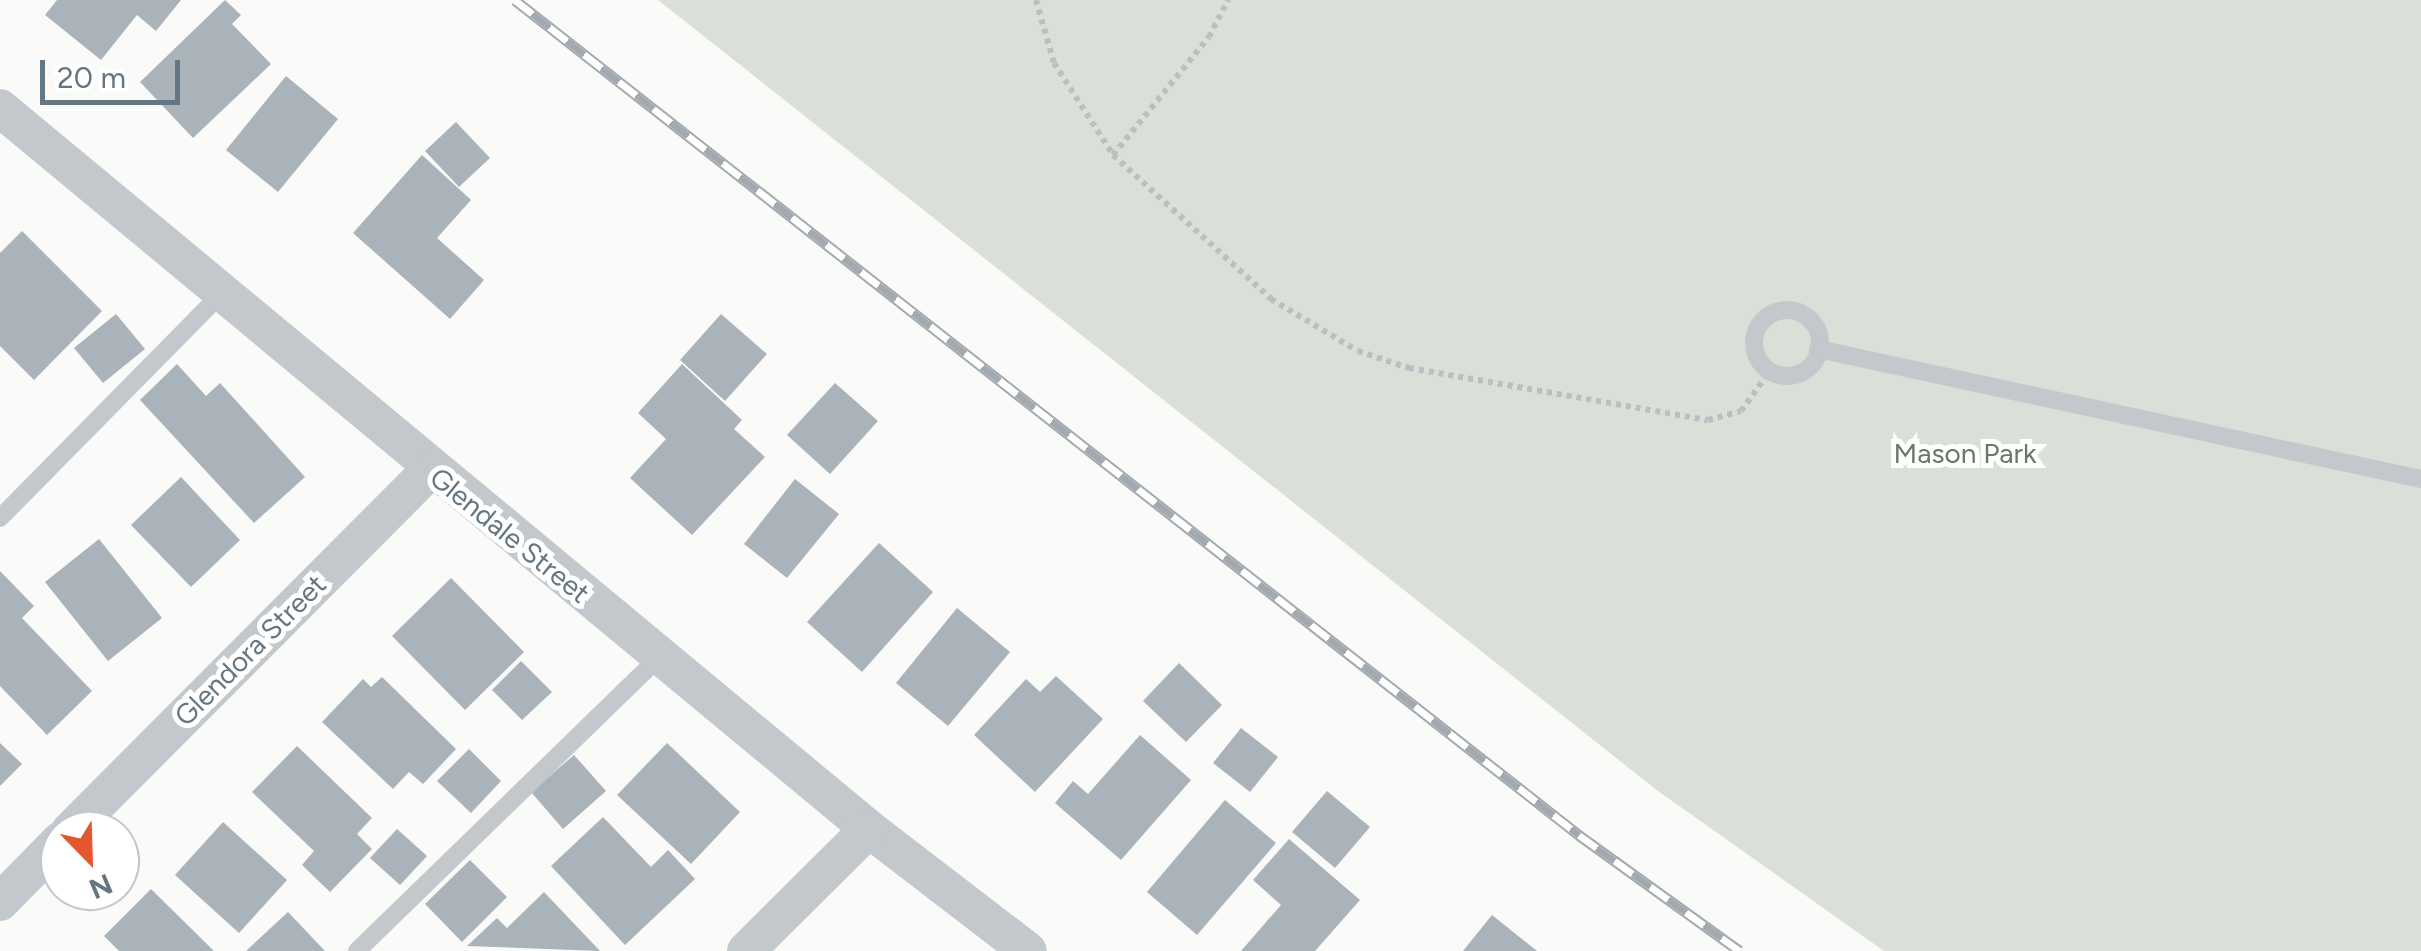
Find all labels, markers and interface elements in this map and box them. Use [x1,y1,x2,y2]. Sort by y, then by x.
scale bar [45,40,185,102]
text: 20 m [57,59,126,96]
park label: Mason Park [1893,436,2037,470]
street label: Glendale Street [423,460,597,610]
street label: Glendora Street [167,567,333,733]
north arrow [40,811,140,911]
text: N [84,867,118,907]

